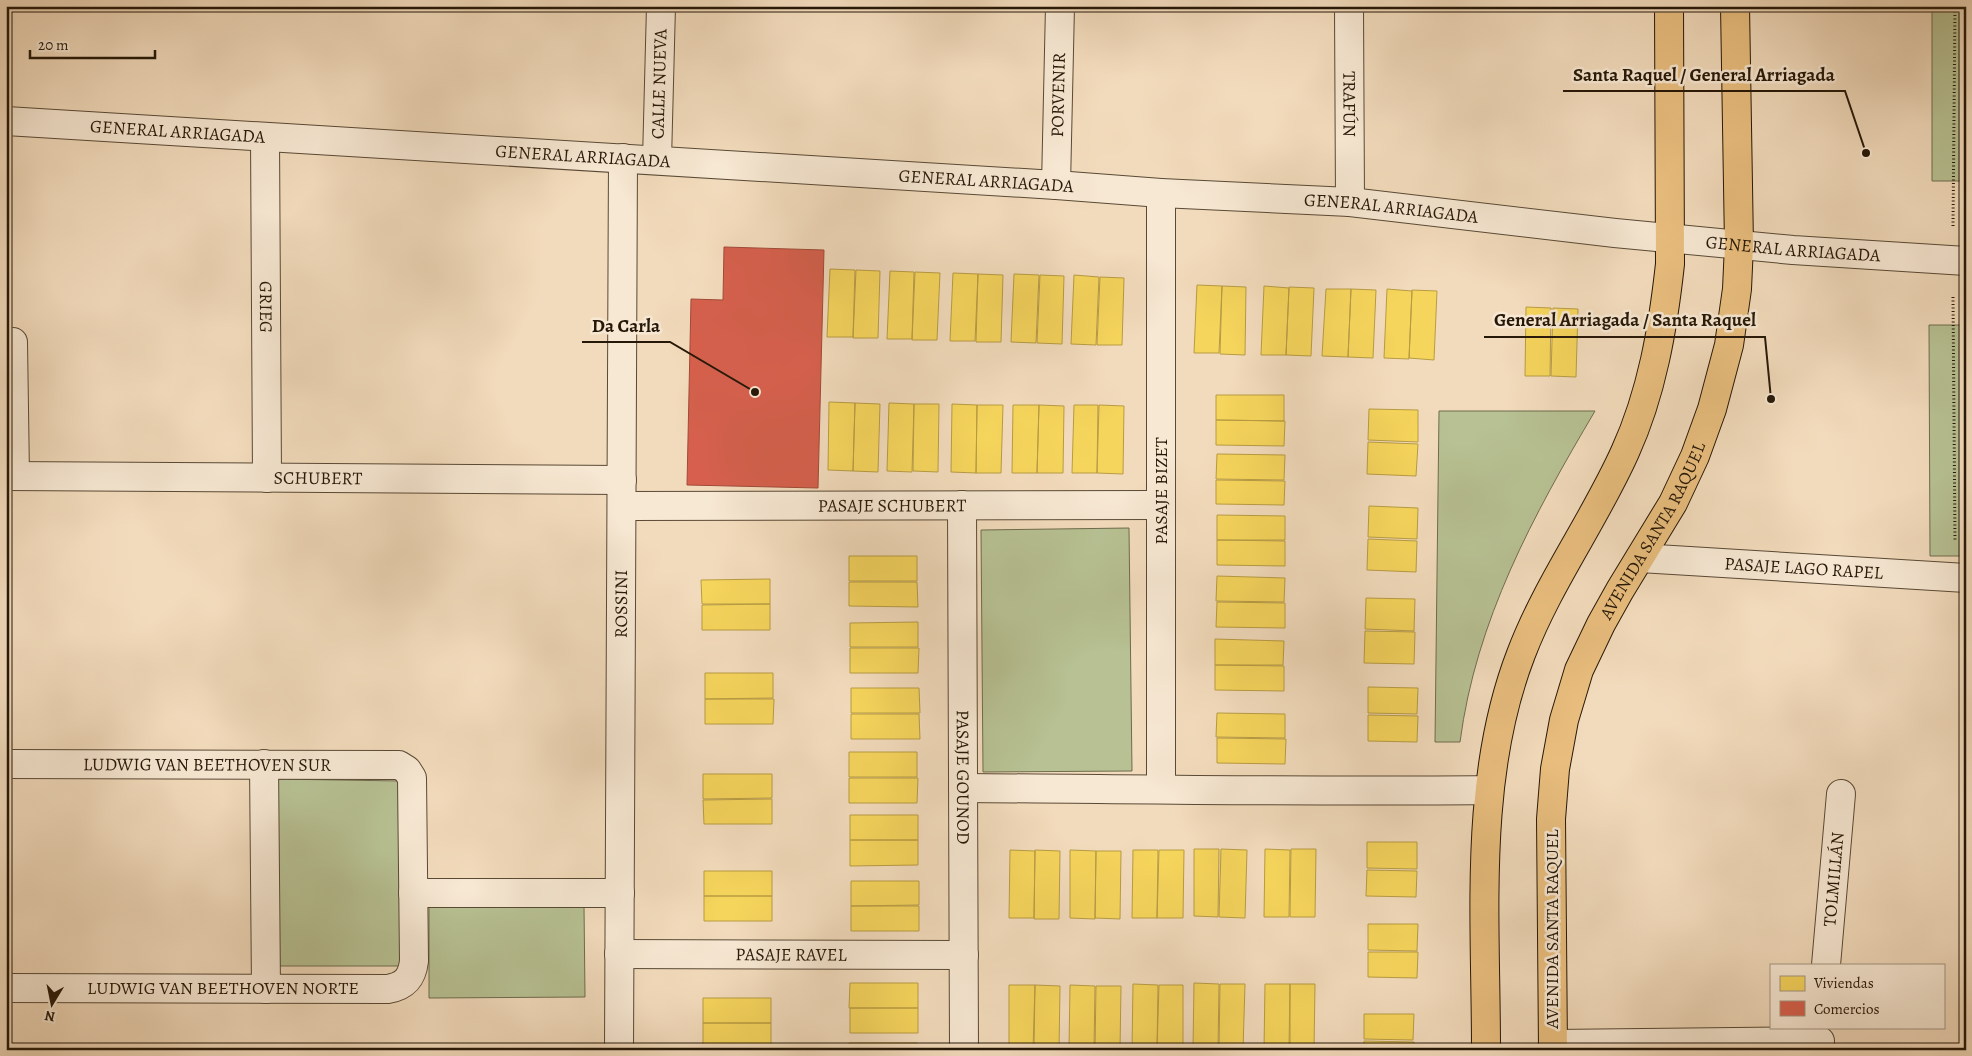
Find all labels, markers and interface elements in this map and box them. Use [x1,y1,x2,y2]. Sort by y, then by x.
scale bar [30,28,155,60]
street label: CALLE NUEVA [646,28,672,139]
text: 20 m [38,35,69,55]
street label: PORVENIR [1045,52,1071,138]
callout: Santa Raquel / General Arriagada [1563,57,1845,91]
text: Santa Raquel / General Arriagada [1573,62,1836,88]
street label: TRAFÚN [1337,71,1362,137]
street label: GENERAL ARRIAGADA [90,114,266,149]
street label: GENERAL ARRIAGADA [495,139,672,174]
street label: GENERAL ARRIAGADA [898,163,1075,198]
street label: GENERAL ARRIAGADA [1303,188,1480,229]
street label: GENERAL ARRIAGADA [1705,230,1882,268]
street label: GRIEG [254,281,278,333]
callout: General Arriagada / Santa Raquel [1484,303,1765,337]
text: General Arriagada / Santa Raquel [1494,307,1756,333]
callout: Da Carla [582,308,670,342]
text: Da Carla [592,313,661,339]
street label: PASAJE BIZET [1149,437,1173,545]
street label: AVENIDA SANTA RAQUEL [1593,438,1711,625]
street label: SCHUBERT [273,466,363,490]
street label: PASAJE SCHUBERT [818,493,967,518]
street label: PASAJE LAGO RAPEL [1724,551,1885,585]
street label: ROSSINI [609,570,633,638]
street label: PASAJE GOUNOD [951,710,975,844]
street label: LUDWIG VAN BEETHOVEN SUR [83,752,331,777]
street label: AVENIDA SANTA RAQUEL [1540,828,1564,1030]
street label: TOLMILLÁN [1817,831,1850,928]
street label: PASAJE RAVEL [735,942,848,967]
legend [1770,964,1944,1028]
text: Viviendas [1813,973,1874,993]
street label: LUDWIG VAN BEETHOVEN NORTE [87,976,359,1000]
north arrow [28,978,78,1028]
text: Comercios [1814,999,1879,1019]
text: N [43,1006,57,1027]

